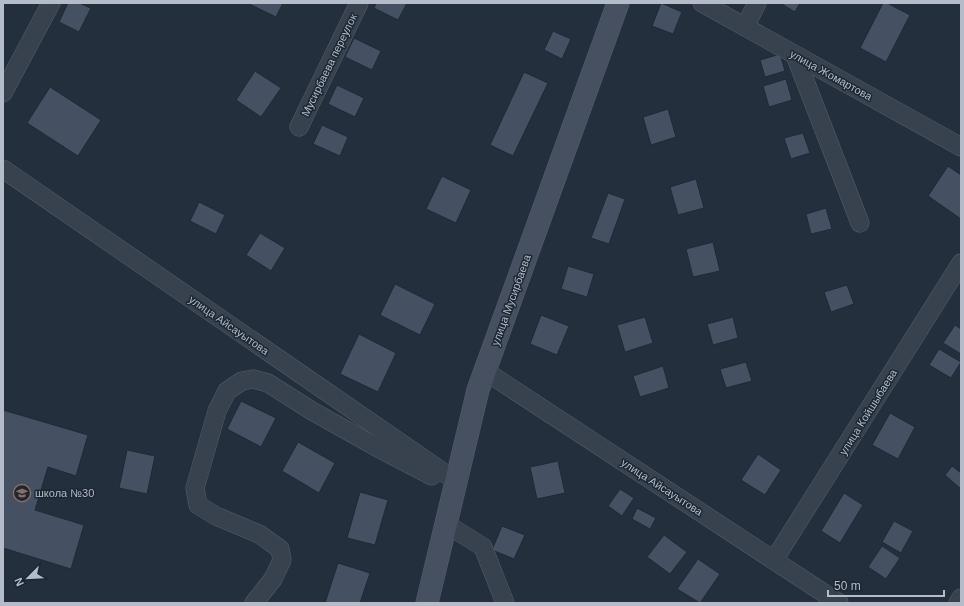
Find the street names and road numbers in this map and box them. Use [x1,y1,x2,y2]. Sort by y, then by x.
street label: Мусирбаева переулок [299,12,359,118]
street label: улица Жомартова [788,47,875,103]
street label: улица Мусирбаева [489,252,533,347]
street label: улица Айсауытова [187,293,272,358]
street label: улица Койшыбаева [837,366,900,457]
street label: улица Айсауытова [619,456,706,518]

